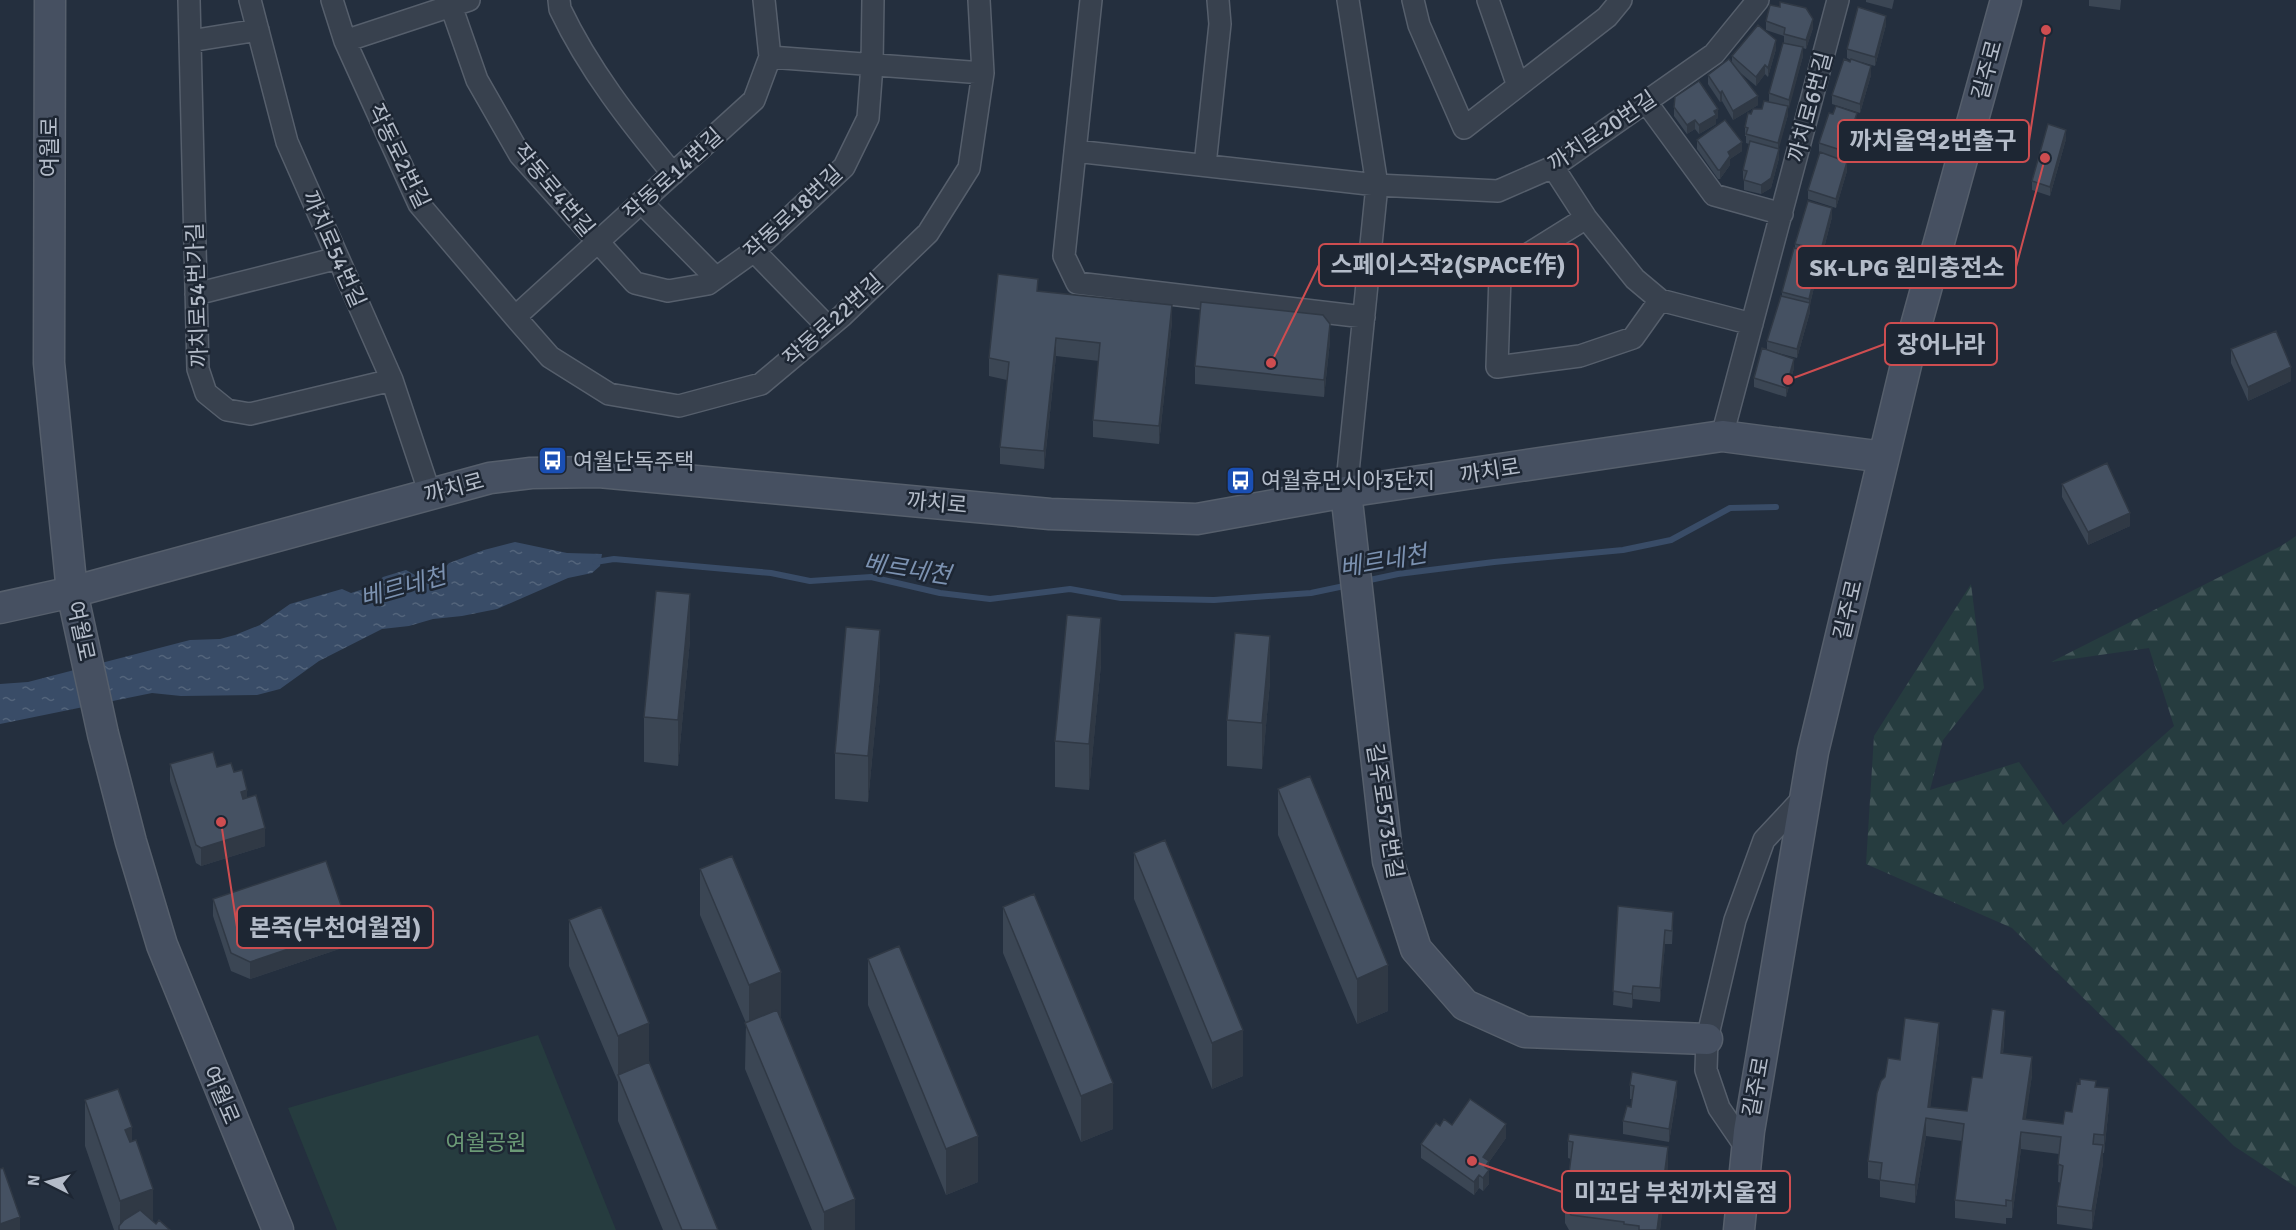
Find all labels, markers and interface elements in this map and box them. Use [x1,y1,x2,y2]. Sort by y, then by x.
street label: 길주로 [1966,37,2008,103]
street label: 까치로6번길 [1782,49,1838,165]
street label: 까치로20번길 [1543,85,1661,177]
street label: 작동로2번길 [362,99,436,213]
street label: 여월로 [36,117,63,177]
callout: 까치울역2번출구 [1838,120,2029,162]
street label: 작동로14번길 [618,122,728,226]
text: 까치울역2번출구 [1849,126,2017,156]
street label: 작동로4번길 [507,138,601,242]
street label: 작동로18번길 [738,160,848,264]
street label: 까치로54번길 [296,186,372,312]
street label: 까치로54번가길 [181,222,213,368]
callout: 스페이스작2(SPACE作) [1319,244,1578,286]
callout: SK-LPG 원미충전소 [1797,246,2016,288]
text: 스페이스작2(SPACE作) [1331,250,1565,280]
text: SK-LPG 원미충전소 [1809,253,2005,283]
street label: 작동로22번길 [778,268,888,372]
callout: 장어나라 [1885,323,1997,365]
text: 장어나라 [1897,330,1985,360]
bus stop icon: 여월단독주택 [536,445,568,477]
place label: 여월단독주택 [573,448,694,475]
street label: 까치로 [1458,453,1522,489]
bus stop icon: 여월휴먼시아3단지 [1224,464,1256,496]
street label: 까치로 [421,467,487,509]
place label: 여월휴먼시아3단지 [1261,467,1435,494]
street label: 까치로 [906,487,968,519]
water label: 베르네천 [1337,538,1432,583]
water label: 베르네천 [861,547,956,591]
water label: 베르네천 [356,560,452,614]
street label: 길주로 [1828,577,1868,643]
street label: 여월로 [61,598,101,664]
street label: 길주로573번길 [1361,741,1409,881]
callout: 본죽(부천여월점) [237,906,433,948]
text: 본죽(부천여월점) [249,913,421,943]
street label: 길주로 [1737,1055,1775,1119]
street label: 여월로 [197,1062,245,1128]
park label: 여월공원 [446,1129,526,1156]
north arrow [18,1152,78,1212]
callout: 미꼬담 부천까치울점 [1562,1171,1790,1213]
text: N [24,1174,45,1187]
text: 미꼬담 부천까치울점 [1574,1178,1778,1208]

